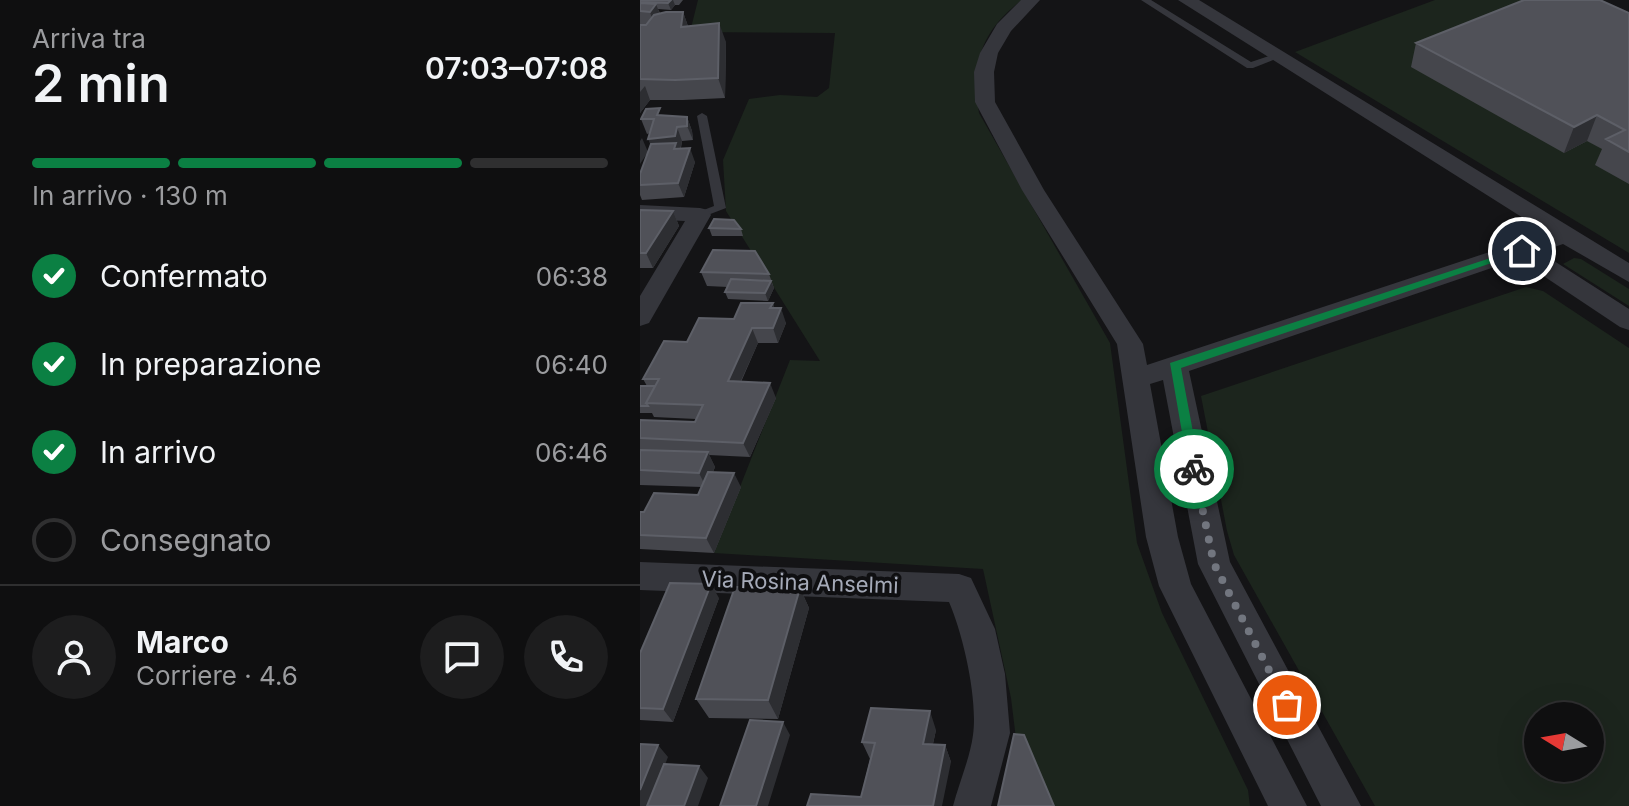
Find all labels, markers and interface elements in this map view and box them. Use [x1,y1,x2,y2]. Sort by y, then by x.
text: Arriva tra [32,23,146,54]
text: 07:03–07:08 [425,50,608,86]
text: 2 min [32,52,170,115]
text: In arrivo · 130 m [32,180,228,211]
pin [1488,217,1556,285]
icon: home [1500,229,1544,273]
icon: check [32,254,76,298]
text: Confermato [100,258,268,294]
text: 06:38 [536,261,608,292]
icon: check [32,342,76,386]
text: In preparazione [100,346,322,382]
text: 06:40 [535,349,608,380]
courier [1154,429,1234,509]
icon: check [32,430,76,474]
text: In arrivo [100,434,216,470]
text: 06:46 [535,437,608,468]
icon: bike [1172,447,1216,491]
text: Consegnato [100,522,271,558]
street label: Via Rosina Anselmi [701,566,899,598]
button: person [32,615,116,699]
button: chat [420,615,504,699]
button: phone [524,615,608,699]
text: Marco [136,624,229,660]
text: Corriere · 4.6 [136,660,298,691]
pin [1253,671,1321,739]
icon: bag [1265,683,1309,727]
north arrow [1524,702,1604,782]
map controls [1524,702,1604,782]

